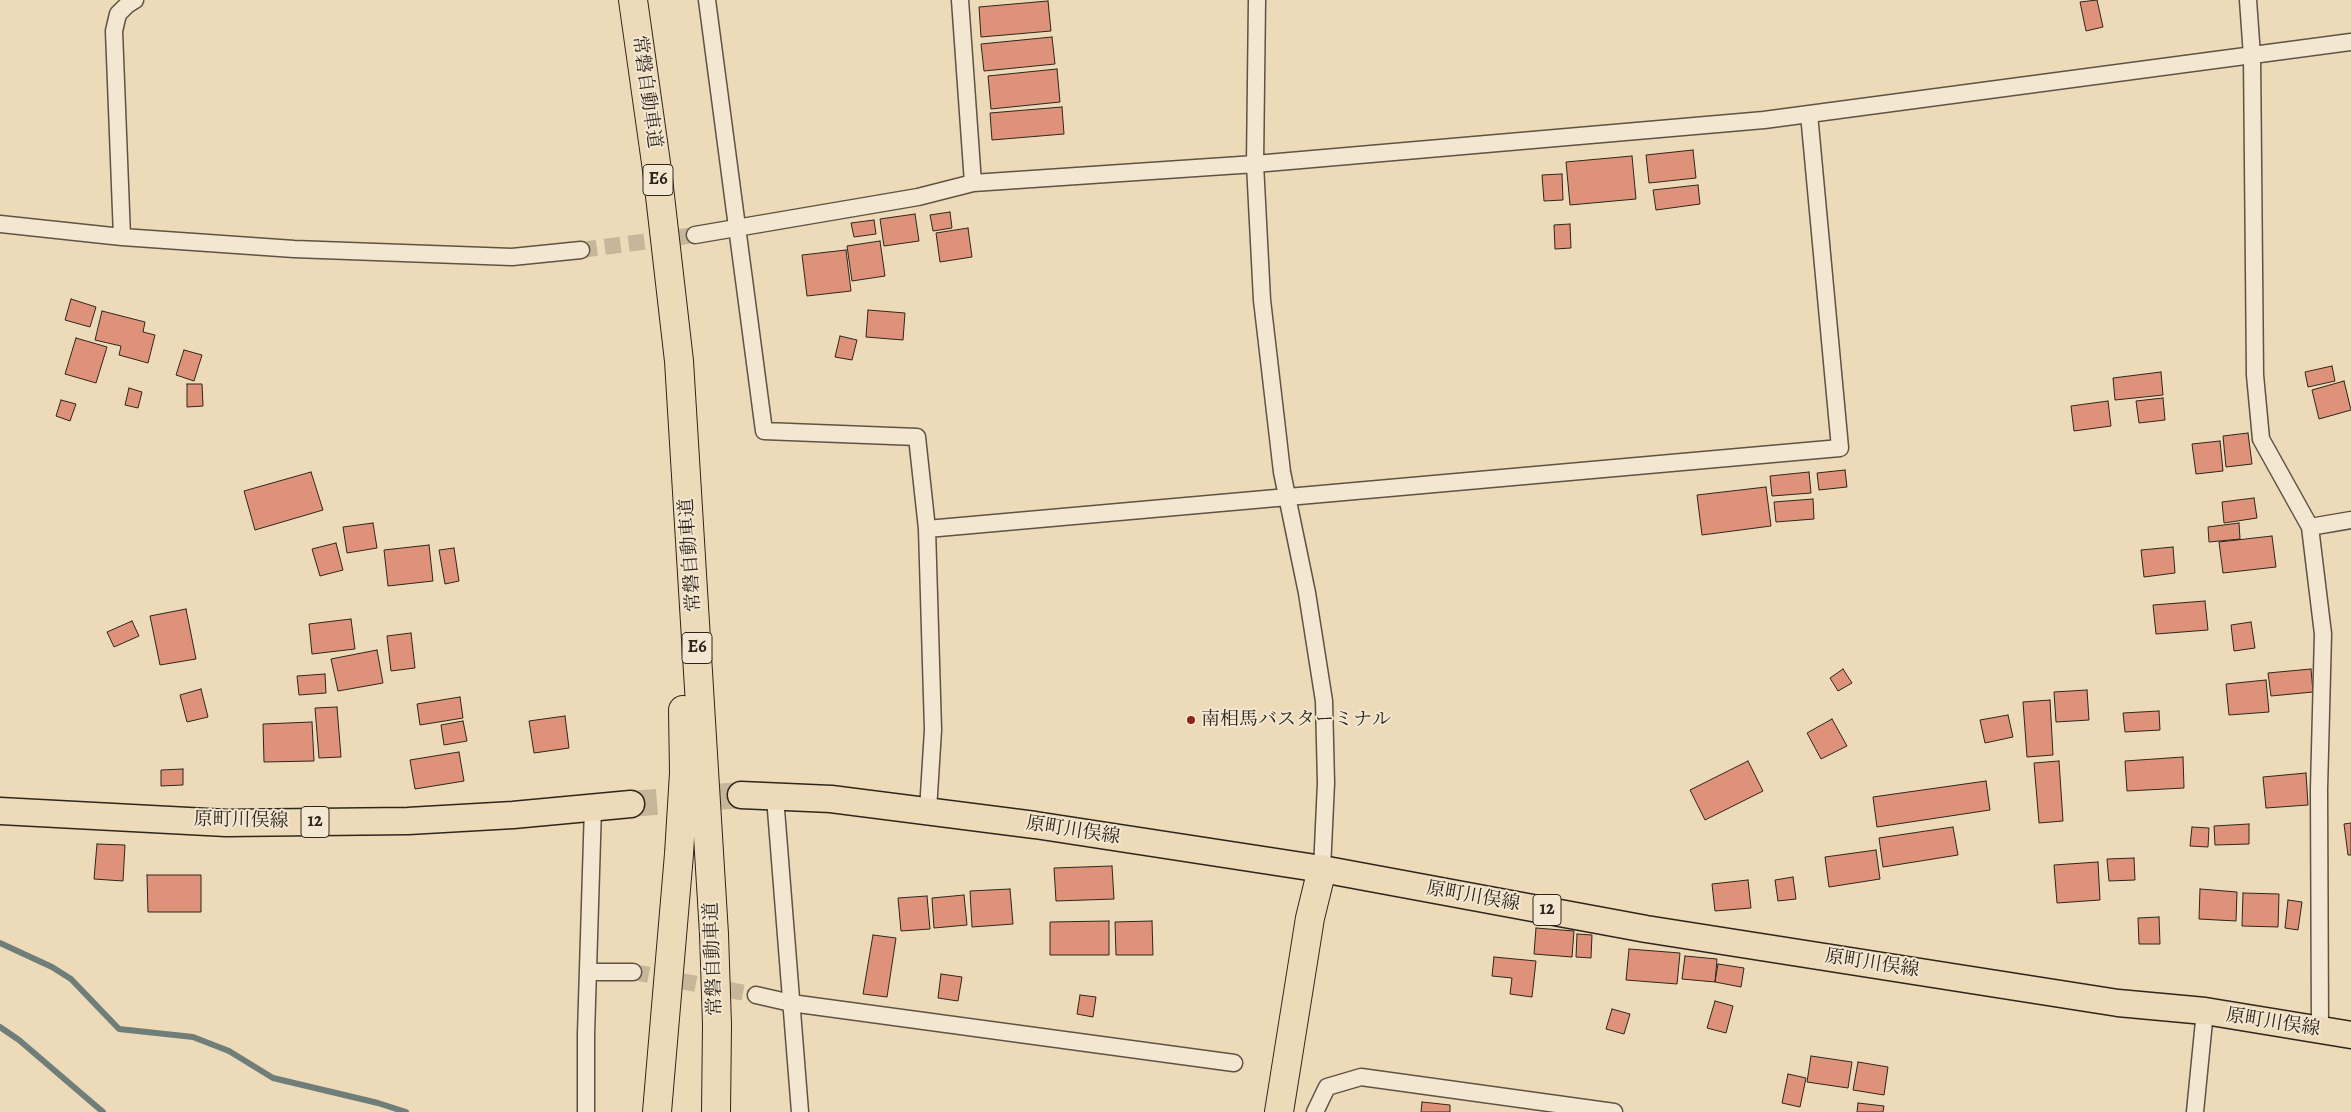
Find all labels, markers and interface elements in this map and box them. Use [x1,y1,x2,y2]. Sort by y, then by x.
street label: 常磐自動車道 [627,34,665,150]
road number: E6 [643,164,673,196]
street label: 常磐自動車道 [676,497,706,613]
road number: E6 [682,632,712,664]
place label: 南相馬バスターミナル [1201,709,1391,731]
marker: 南相馬バスターミナル [1185,714,1197,726]
road number: 12 [301,806,329,838]
street label: 原町川俣線 [193,809,289,833]
street label: 原町川俣線 [1024,812,1122,850]
street label: 原町川俣線 [1424,878,1522,916]
road number: 12 [1533,894,1561,926]
street label: 常磐自動車道 [701,902,727,1016]
street label: 原町川俣線 [1823,945,1921,983]
street label: 原町川俣線 [2224,1004,2322,1042]

